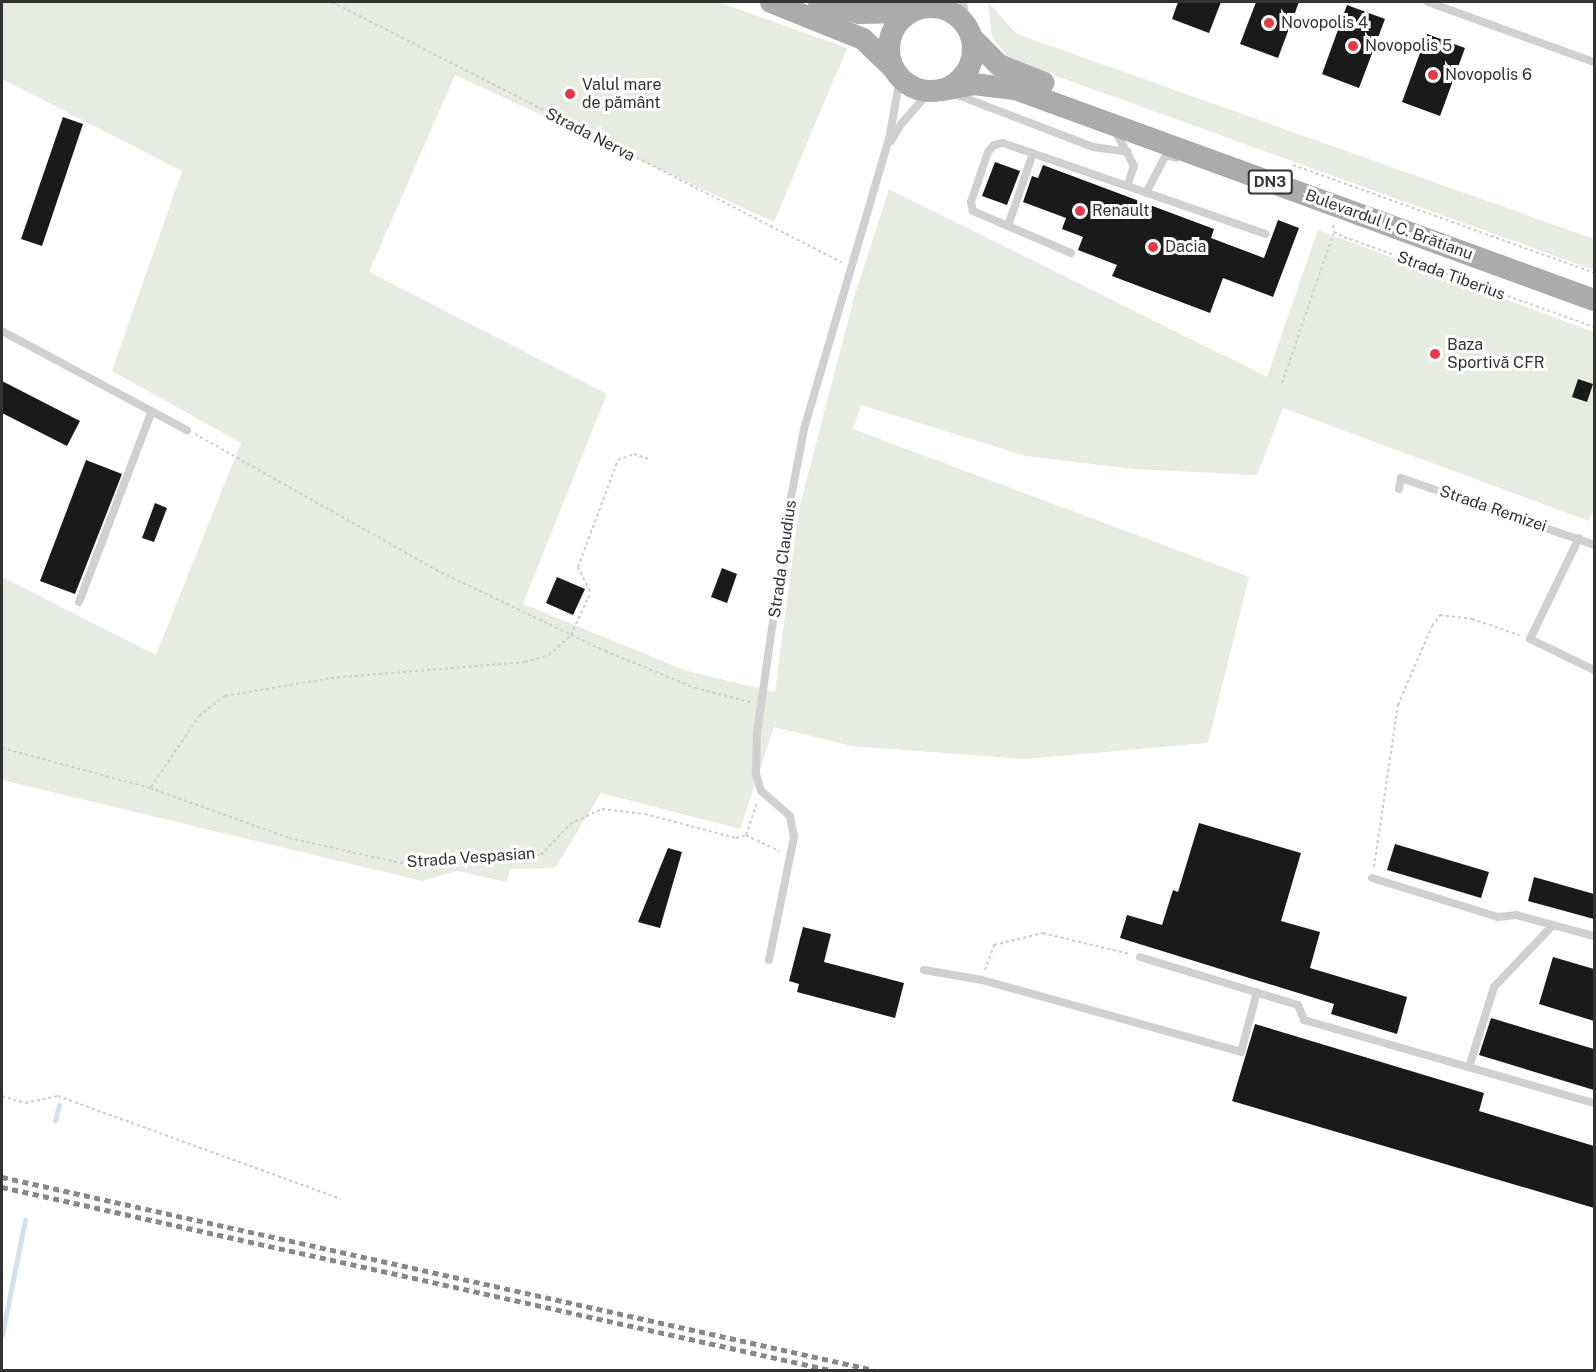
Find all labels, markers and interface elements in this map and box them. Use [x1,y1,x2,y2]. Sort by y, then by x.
place label: Novopolis 4 [1281,13,1368,33]
marker: Novopolis 4 [1262,16,1276,30]
place label: Novopolis 5 [1365,36,1452,56]
marker: Novopolis 5 [1346,39,1360,53]
place label: Novopolis 6 [1445,65,1532,85]
marker: Novopolis 6 [1426,68,1440,82]
place label: Valul mare de pământ [582,75,661,113]
marker: Valul mare de pământ [563,87,577,101]
street label: Strada Nerva [542,104,638,166]
road number: DN3 [1248,170,1292,194]
street label: Bulevardul I. C. Brătianu [1302,186,1476,264]
place label: Renault [1092,201,1150,221]
marker: Renault [1073,204,1087,218]
place label: Dacia [1165,237,1206,257]
marker: Dacia [1146,240,1160,254]
street label: Strada Tiberius [1394,248,1508,304]
place label: Baza Sportivă CFR [1447,335,1544,373]
marker: Baza Sportivă CFR [1428,347,1442,361]
street label: Strada Remizei [1437,482,1549,536]
street label: Strada Claudius [765,499,801,619]
street label: Strada Vespasian [406,844,536,872]

